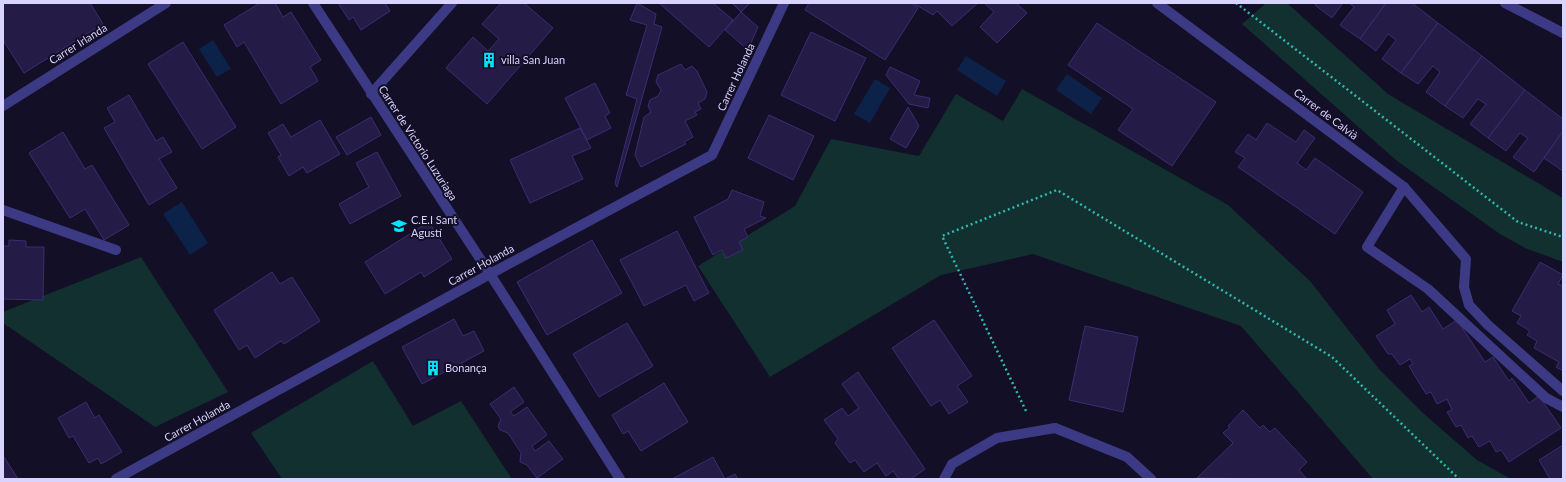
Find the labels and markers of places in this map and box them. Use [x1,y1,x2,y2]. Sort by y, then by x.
building icon: villa San Juan [480,51,498,69]
place label: villa San Juan [501,53,565,66]
place label: C.E.I Sant Agustí [411,213,457,239]
school or university icon: C.E.I Sant Agustí [390,217,408,235]
building icon: Bonança [424,359,442,377]
place label: Bonança [445,361,487,374]

